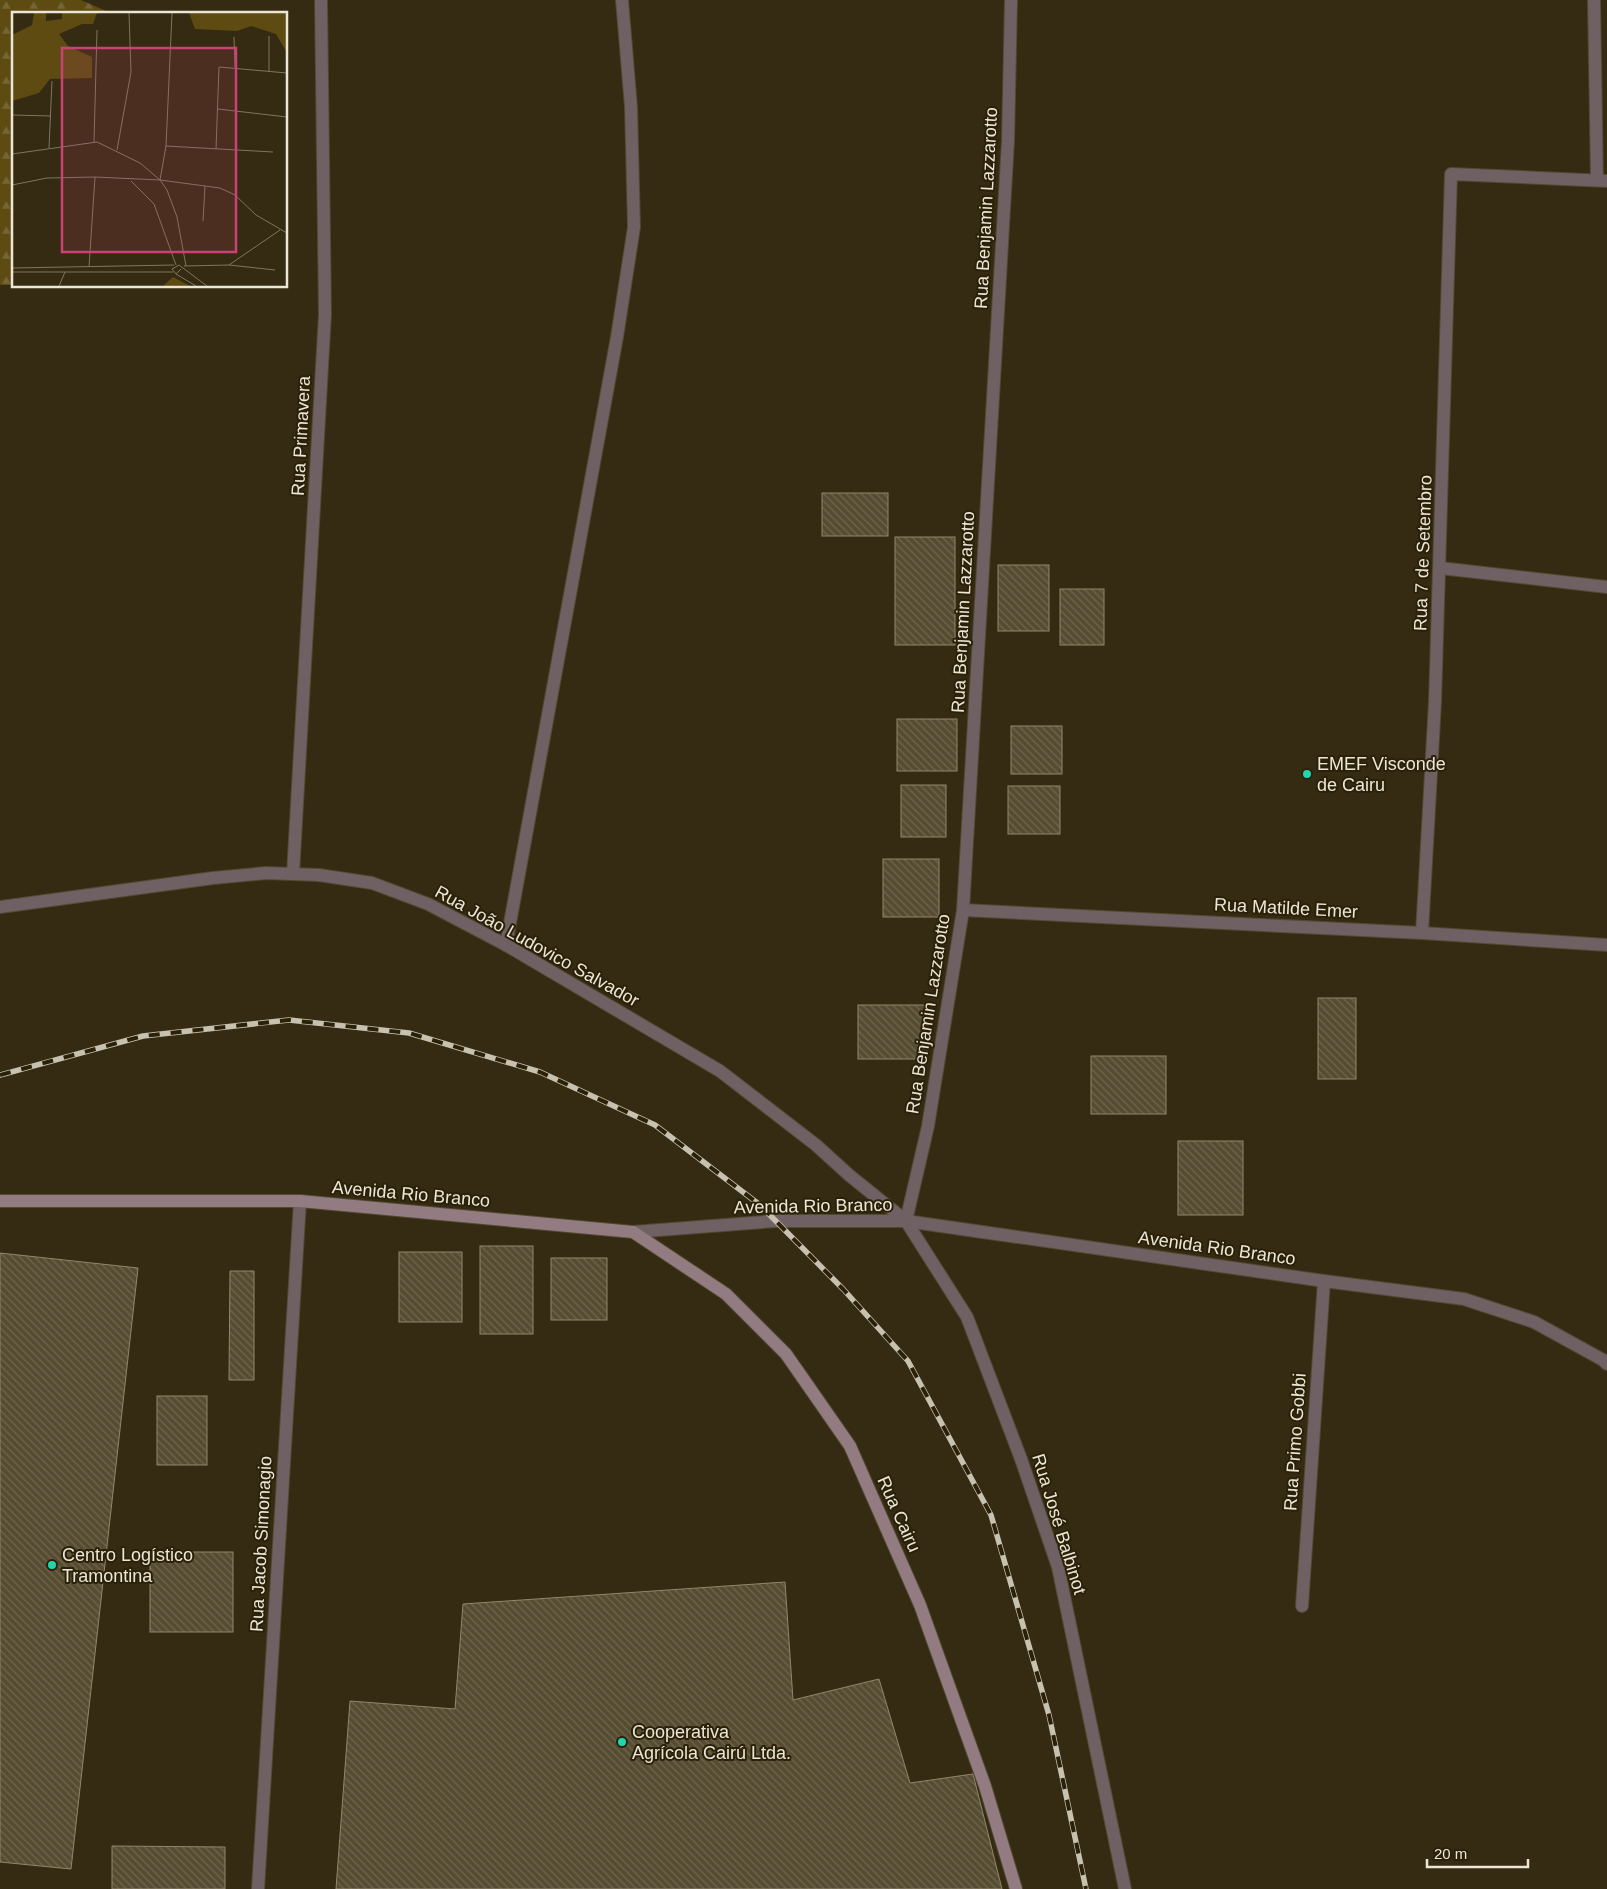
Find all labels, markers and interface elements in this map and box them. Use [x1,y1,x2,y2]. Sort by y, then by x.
inset map [12,12,288,288]
street label: Rua Benjamin Lazzarotto [971,107,1001,309]
street label: Rua Primavera [288,375,314,496]
street label: Rua 7 de Setembro [1410,475,1436,631]
street label: Rua Benjamin Lazzarotto [948,511,978,713]
place label: EMEF Visconde de Cairu [1317,754,1446,795]
marker: EMEF Visconde de Cairu [1301,768,1313,780]
street label: Rua João Ludovico Salvador [432,881,642,1011]
street label: Rua Matilde Emer [1214,894,1358,922]
street label: Rua Benjamin Lazzarotto [902,913,954,1115]
street label: Avenida Rio Branco [331,1177,491,1211]
street label: Avenida Rio Branco [733,1195,893,1217]
street label: Avenida Rio Branco [1137,1227,1297,1269]
street label: Rua Primo Gobbi [1280,1372,1310,1512]
street label: Rua José Balbinot [1028,1451,1090,1597]
street label: Rua Jacob Simonagio [246,1456,276,1632]
street label: Rua Cairu [873,1473,925,1555]
place label: Centro Logístico Tramontina [62,1545,193,1586]
marker: Centro Logístico Tramontina [46,1559,58,1571]
place label: Cooperativa Agrícola Cairú Ltda. [632,1722,791,1763]
marker: Cooperativa Agrícola Cairú Ltda. [616,1736,628,1748]
scale bar [1427,1836,1528,1868]
text: 20 m [1434,1845,1467,1862]

